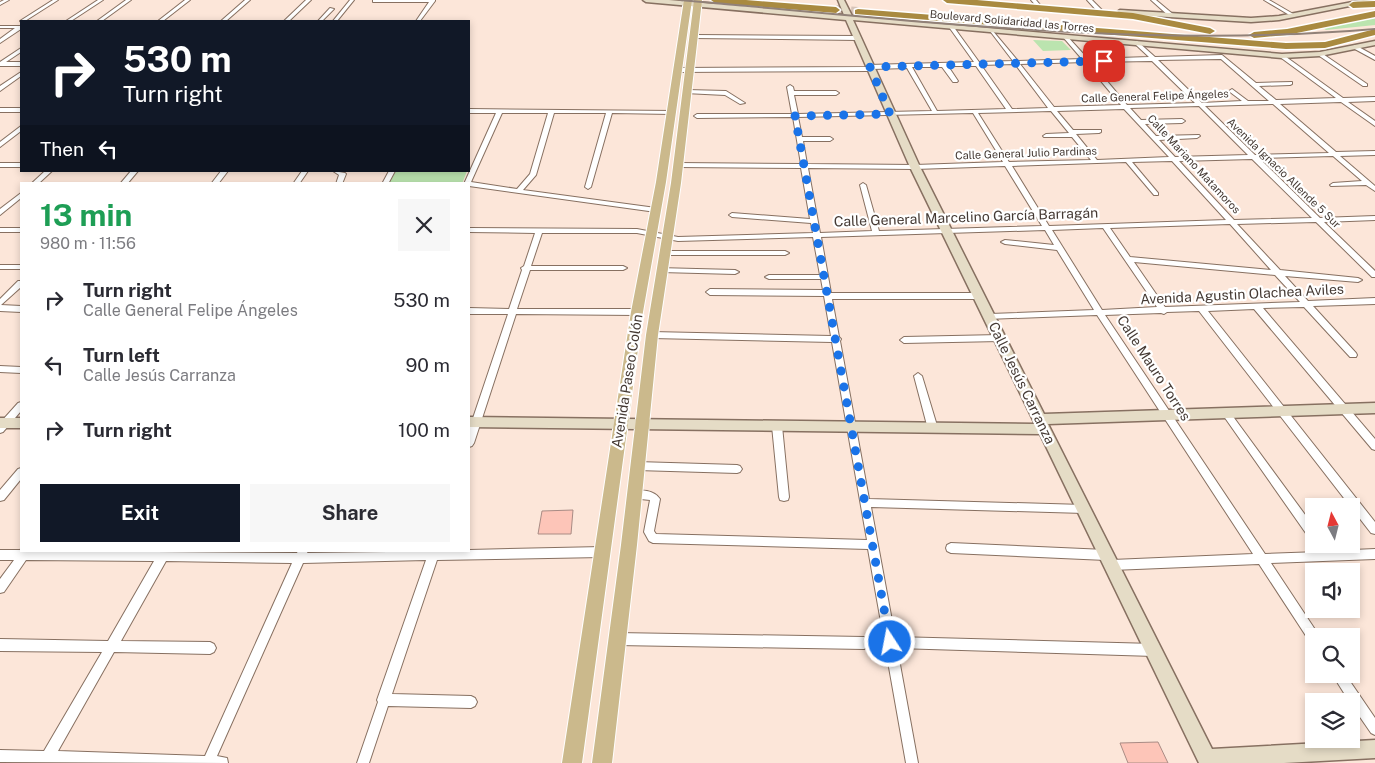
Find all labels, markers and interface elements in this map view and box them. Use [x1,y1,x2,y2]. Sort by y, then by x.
street label: Boulevard Solidaridad las Torres [929,8,1095,34]
text: 530 m [123,39,232,80]
icon: right [40,40,105,105]
pin [1083,40,1125,82]
icon: arrive [1090,47,1118,75]
text: Turn right [123,81,223,107]
street label: Calle General Felipe Ángeles [1081,86,1229,105]
street label: Calle Mariano Matamoros [1145,112,1243,216]
street label: Avenida Ignacio Allende 5 Sur [1225,116,1343,230]
icon: left [94,135,122,163]
text: Then [40,138,84,160]
street label: Calle General Julio Pardinas [955,145,1097,161]
text: 13 min [40,197,132,233]
button: close [398,199,450,251]
street label: Calle General Marcelino García Barragán [834,204,1098,230]
text: 980 m · 11:56 [40,234,136,253]
text: Turn right [83,279,172,301]
street label: Avenida Agustin Olachea Aviles [1140,281,1344,307]
icon: right [40,286,68,314]
text: 530 m [393,289,450,311]
text: Calle General Felipe Ángeles [83,301,298,320]
street label: Calle Mauro Torres [1114,312,1194,424]
street label: Avenida Paseo Colón [609,313,645,449]
street label: Calle Jesús Carranza [985,319,1059,447]
text: Turn left [83,344,160,366]
icon: left [40,351,68,379]
text: 90 m [406,354,450,376]
text: Calle Jesús Carranza [83,366,236,385]
icon: right [40,416,68,444]
text: Turn right [83,419,172,441]
text: 100 m [398,419,450,441]
button: Exit [40,484,240,542]
button: Share [250,484,450,542]
north arrow [1305,498,1360,552]
map controls [1305,498,1360,748]
button: sound [1305,563,1360,618]
position arrow [863,615,915,667]
button: search [1305,628,1360,683]
button: layers [1305,693,1360,748]

